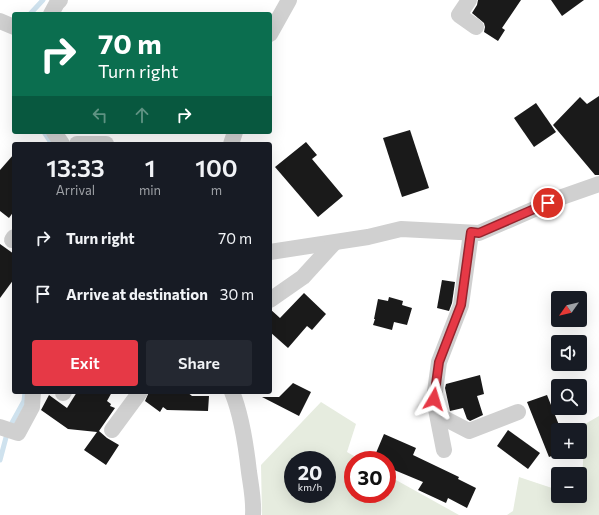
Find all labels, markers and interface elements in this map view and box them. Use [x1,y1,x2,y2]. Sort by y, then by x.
text: 70 m [98,26,162,60]
icon: right [32,28,84,80]
text: Turn right [98,60,178,82]
icon: left [89,104,111,126]
icon: ahead [131,104,153,126]
icon: right [173,104,195,126]
text: 13:33 [46,153,105,182]
text: 1 [145,153,155,182]
text: 100 [195,153,238,182]
text: Arrival [56,182,95,198]
text: min [139,182,161,198]
text: m [211,182,222,198]
pin [531,186,565,220]
icon: arrive [537,192,559,214]
icon: right [32,227,54,249]
text: Turn right [66,229,135,247]
text: 70 m [218,229,252,247]
icon: arrive [32,283,54,305]
text: Arrive at destination [66,285,208,303]
text: 30 m [220,285,254,303]
north arrow [551,291,587,327]
map controls [551,291,587,503]
button: sound [551,335,587,371]
button: Exit [32,340,138,386]
button: Share [146,340,252,386]
position arrow [413,378,455,420]
button: search [551,379,587,415]
button: + [551,423,587,459]
speed limit sign: 30 [344,451,396,503]
text: 20 [298,460,322,484]
button: − [551,467,587,503]
text: km/h [298,481,322,493]

